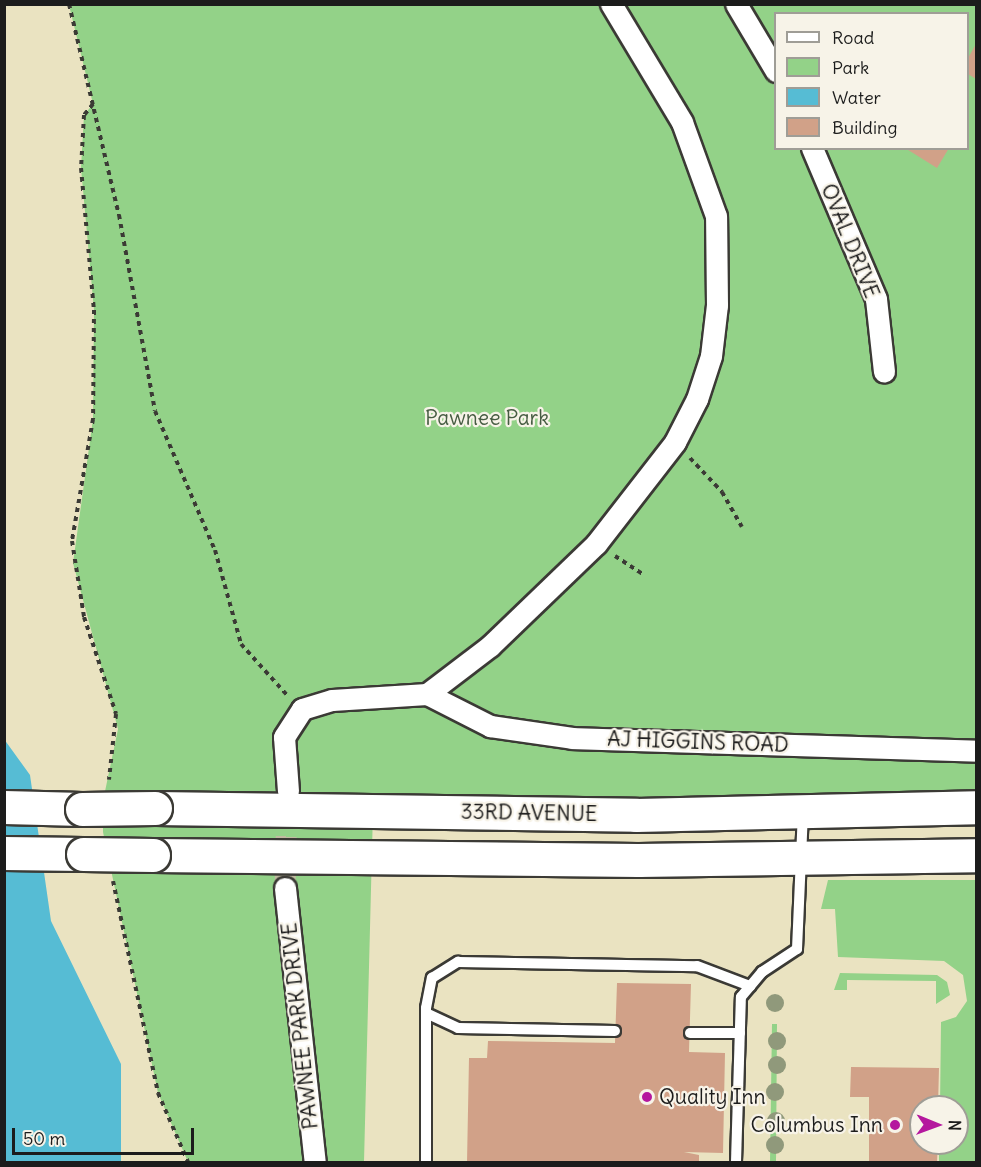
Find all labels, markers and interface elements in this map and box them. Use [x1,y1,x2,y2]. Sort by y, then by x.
legend [774,12,969,150]
text: Road [832,26,874,49]
text: Park [832,56,869,79]
text: Water [832,86,881,109]
text: Building [832,116,897,139]
street label: OVAL DRIVE [816,180,884,302]
park label: Pawnee Park [425,405,549,431]
street label: AJ HIGGINS ROAD [607,726,789,758]
street label: 33RD AVENUE [460,799,598,827]
street label: PAWNEE PARK DRIVE [277,921,323,1131]
place label: Quality Inn [659,1084,766,1110]
marker: Quality Inn [640,1090,654,1104]
north arrow [909,1095,969,1155]
place label: Columbus Inn [750,1112,883,1138]
scale bar [15,1116,196,1154]
marker: Columbus Inn [888,1118,902,1132]
text: N [945,1120,965,1131]
text: 50 m [23,1127,65,1150]

